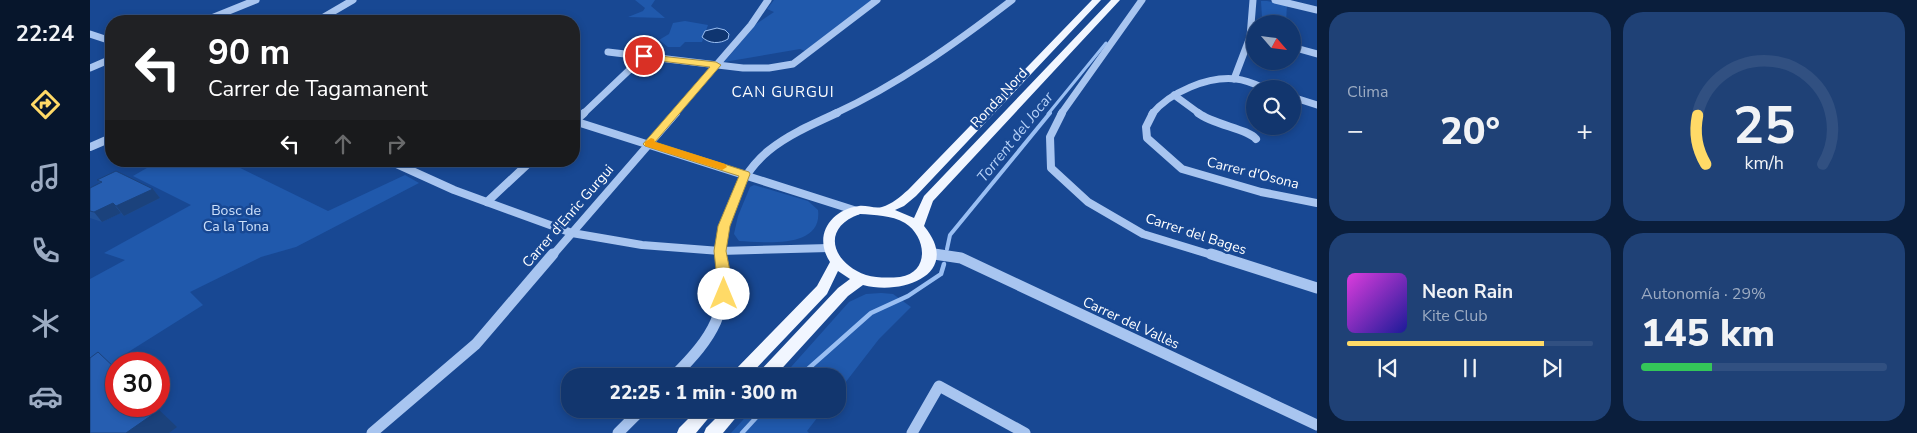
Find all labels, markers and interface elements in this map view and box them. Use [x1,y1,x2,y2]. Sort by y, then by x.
north arrow [1246,15,1301,70]
map controls [1246,15,1301,135]
text: 22:24 [16,19,74,49]
text: 90 m [208,29,290,76]
icon: left [125,35,190,100]
pin [623,35,665,77]
icon: arrive [630,42,658,70]
street label: Ronda Nord [966,64,1032,132]
text: Carrer de Tagamanent [208,74,428,104]
button: search [1246,80,1301,135]
text: Clima [1347,81,1388,103]
district label: CAN GURGUI [731,82,835,102]
icon: directions [28,87,63,122]
water label: Torrent del Jocar [972,87,1058,186]
text: 25 [1733,90,1795,161]
text: 20° [1440,106,1500,157]
text: − [1347,112,1364,150]
text: + [1576,112,1593,150]
icon: left [276,130,304,158]
icon: ahead [329,130,357,158]
icon: right [382,130,410,158]
text: km/h [1744,151,1784,175]
street label: Carrer d'Osona [1205,152,1301,194]
icon: music [28,160,63,195]
street label: Carrer d'Enric Gurgui [518,160,618,272]
park label: Bosc de Ca la Tona [203,201,269,236]
street label: Carrer del Bages [1143,209,1249,259]
icon: phone [28,233,63,268]
position arrow [697,267,749,319]
text: Neon Rain [1422,279,1513,305]
text: Autonomía · 29% [1641,283,1766,305]
street label: Carrer del Vallès [1080,292,1183,354]
text: Kite Club [1422,305,1488,327]
icon: climate [28,306,63,341]
text: 145 km [1641,308,1775,359]
speed limit sign: 30 [105,352,170,417]
icon: previous [1374,354,1402,382]
icon: pause [1456,354,1484,382]
icon: next [1538,354,1566,382]
icon: car [28,379,63,414]
text: 22:25 · 1 min · 300 m [610,380,797,406]

